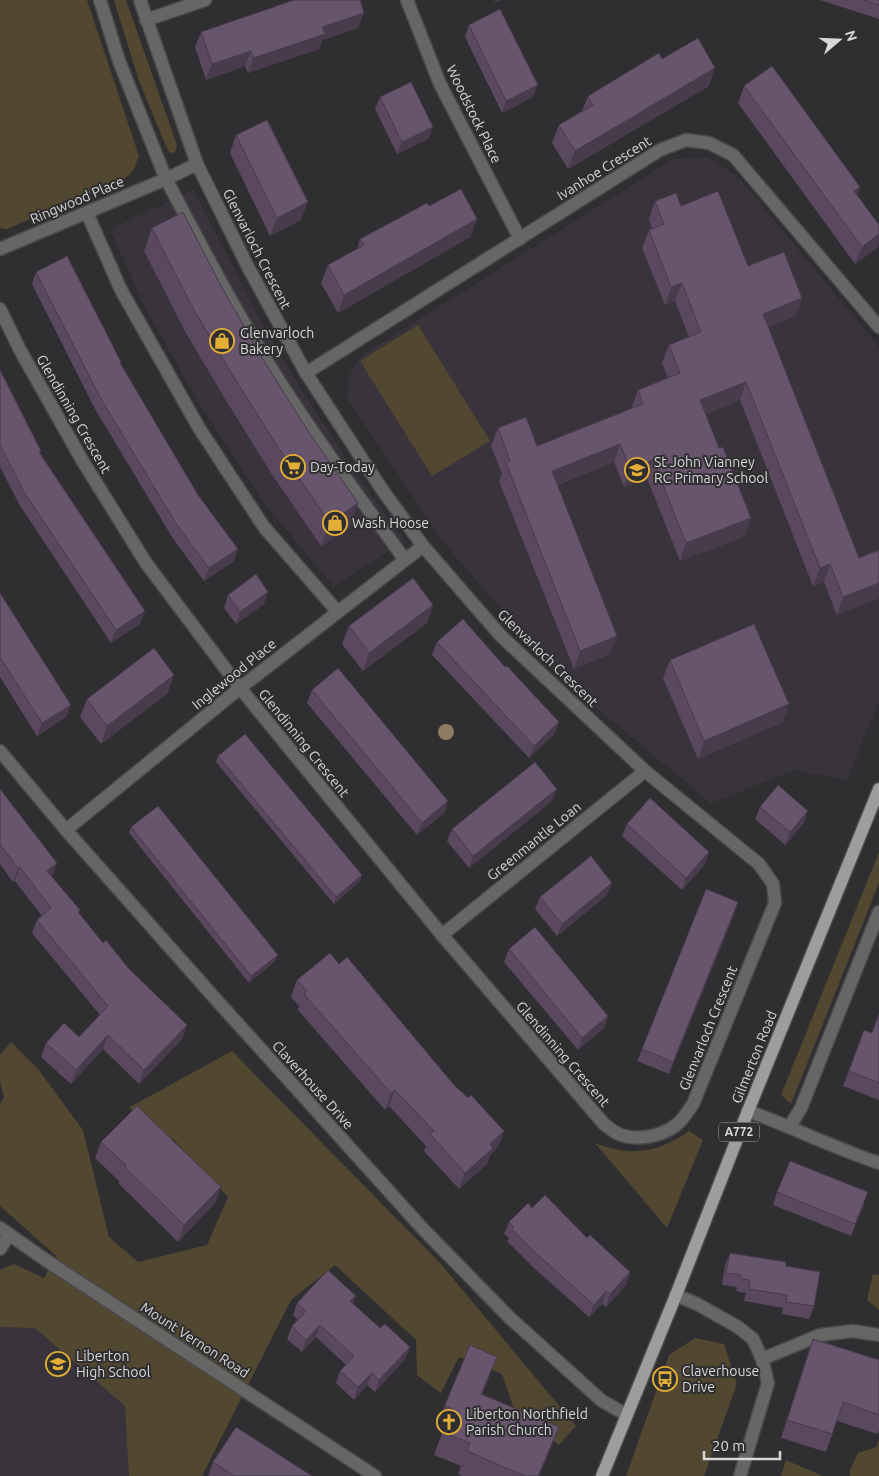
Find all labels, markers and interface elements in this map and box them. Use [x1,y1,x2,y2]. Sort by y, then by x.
north arrow [814,15,864,65]
text: N [842,28,861,43]
street label: Woodstock Place [443,62,505,166]
street label: Ivanhoe Crescent [554,132,654,203]
street label: Ringwood Place [28,173,126,227]
street label: Glenvarloch Crescent [220,186,295,312]
place label: Glenvarloch Bakery [240,325,314,357]
shop icon: Glenvarloch Bakery [209,328,235,354]
street label: Glendinning Crescent [34,352,115,477]
supermarket icon: Day-Today [280,454,306,480]
place label: St John Vianney RC Primary School [654,454,769,486]
school or university icon: St John Vianney RC Primary School [624,457,650,483]
place label: Day-Today [310,459,375,475]
shop icon: Wash Hoose [322,510,348,536]
place label: Wash Hoose [352,515,429,531]
street label: Glenvarloch Crescent [495,606,602,710]
street label: Inglewood Place [189,635,279,713]
street label: Glendinning Crescent [256,686,353,801]
street label: Greenmantle Loan [484,798,584,884]
street label: Glenvarloch Crescent [676,963,740,1093]
street label: Glendinning Crescent [513,998,613,1110]
street label: Gilmerton Road [728,1008,780,1106]
street label: Claverhouse Drive [269,1037,357,1133]
road number: A772 [719,1122,759,1142]
street label: Mount Vernon Road [138,1299,252,1381]
place label: Liberton High School [76,1348,151,1380]
school or university icon: Liberton High School [45,1351,71,1377]
place label: Claverhouse Drive [682,1363,759,1395]
bus stop icon: Claverhouse Drive [652,1366,678,1392]
place label: Liberton Northfield Parish Church [466,1406,588,1438]
church icon: Liberton Northfield Parish Church [436,1409,462,1435]
scale bar [704,1428,780,1460]
text: 20 m [712,1437,745,1454]

